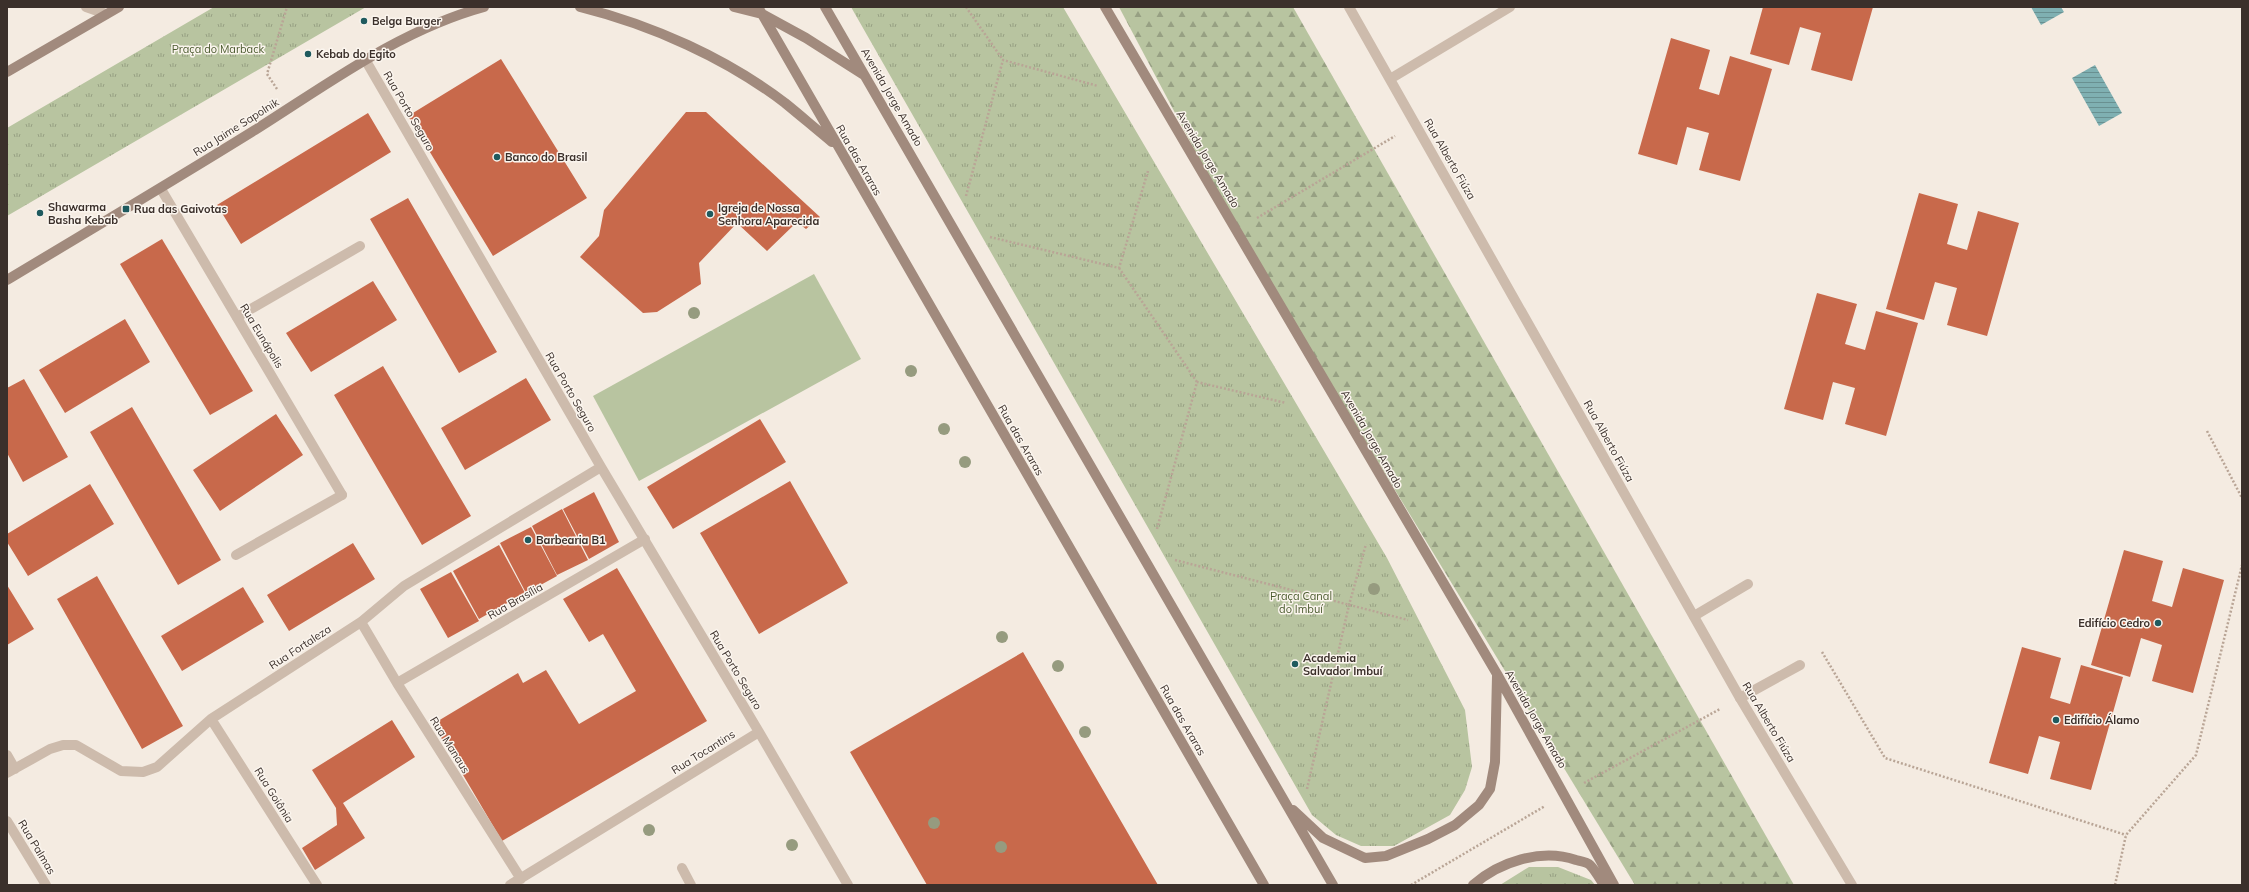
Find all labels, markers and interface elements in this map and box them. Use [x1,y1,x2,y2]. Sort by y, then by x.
place label: Belga Burger [372,14,441,28]
marker: Belga Burger [359,16,369,26]
park label: Praça do Marback [172,42,265,56]
street label: Avenida Jorge Amado [858,45,926,149]
place label: Kebab do Egito [316,47,396,61]
marker: Kebab do Egito [303,49,313,59]
street label: Rua Porto Seguro [380,69,438,153]
street label: Rua Jaime Sapolnik [191,95,282,159]
street label: Avenida Jorge Amado [1173,108,1243,210]
street label: Rua Alberto Fiúza [1421,116,1479,202]
street label: Rua das Araras [833,122,885,198]
place label: Banco do Brasil [505,150,587,164]
marker: Banco do Brasil [492,152,502,162]
place label: Shawarma Basha Kebab [48,200,118,227]
place label: Igreja de Nossa Senhora Aparecida [718,201,819,228]
place label: Rua das Gaivotas [134,202,227,216]
marker: Rua das Gaivotas [121,204,131,214]
marker: Shawarma Basha Kebab [35,208,45,218]
marker: Igreja de Nossa Senhora Aparecida [705,209,715,219]
street label: Rua Eunápolis [237,301,287,371]
street label: Rua Porto Seguro [542,350,600,434]
street label: Avenida Jorge Amado [1338,387,1406,491]
street label: Rua Alberto Fiúza [1581,398,1637,484]
street label: Rua das Araras [995,402,1047,478]
place label: Barbearia B1 [536,533,606,547]
marker: Barbearia B1 [523,535,533,545]
street label: Rua Brasília [485,580,545,622]
park label: Praça Canal do Imbuí [1270,589,1332,616]
place label: Edifício Cedro [2078,616,2150,630]
marker: Edifício Cedro [2153,618,2163,628]
street label: Rua Fortaleza [266,622,334,672]
street label: Rua Porto Seguro [707,628,765,712]
place label: Academia Salvador Imbuí [1303,651,1384,678]
marker: Academia Salvador Imbuí [1290,659,1300,669]
street label: Avenida Jorge Amado [1502,667,1570,771]
street label: Rua Alberto Fiúza [1739,679,1799,765]
street label: Rua das Araras [1157,682,1209,758]
place label: Edifício Álamo [2064,713,2140,727]
street label: Rua Manaus [427,714,473,776]
marker: Edifício Álamo [2051,715,2061,725]
street label: Rua Tocantins [669,727,737,777]
street label: Rua Goiânia [251,765,297,825]
street label: Rua Palmas [15,817,59,877]

